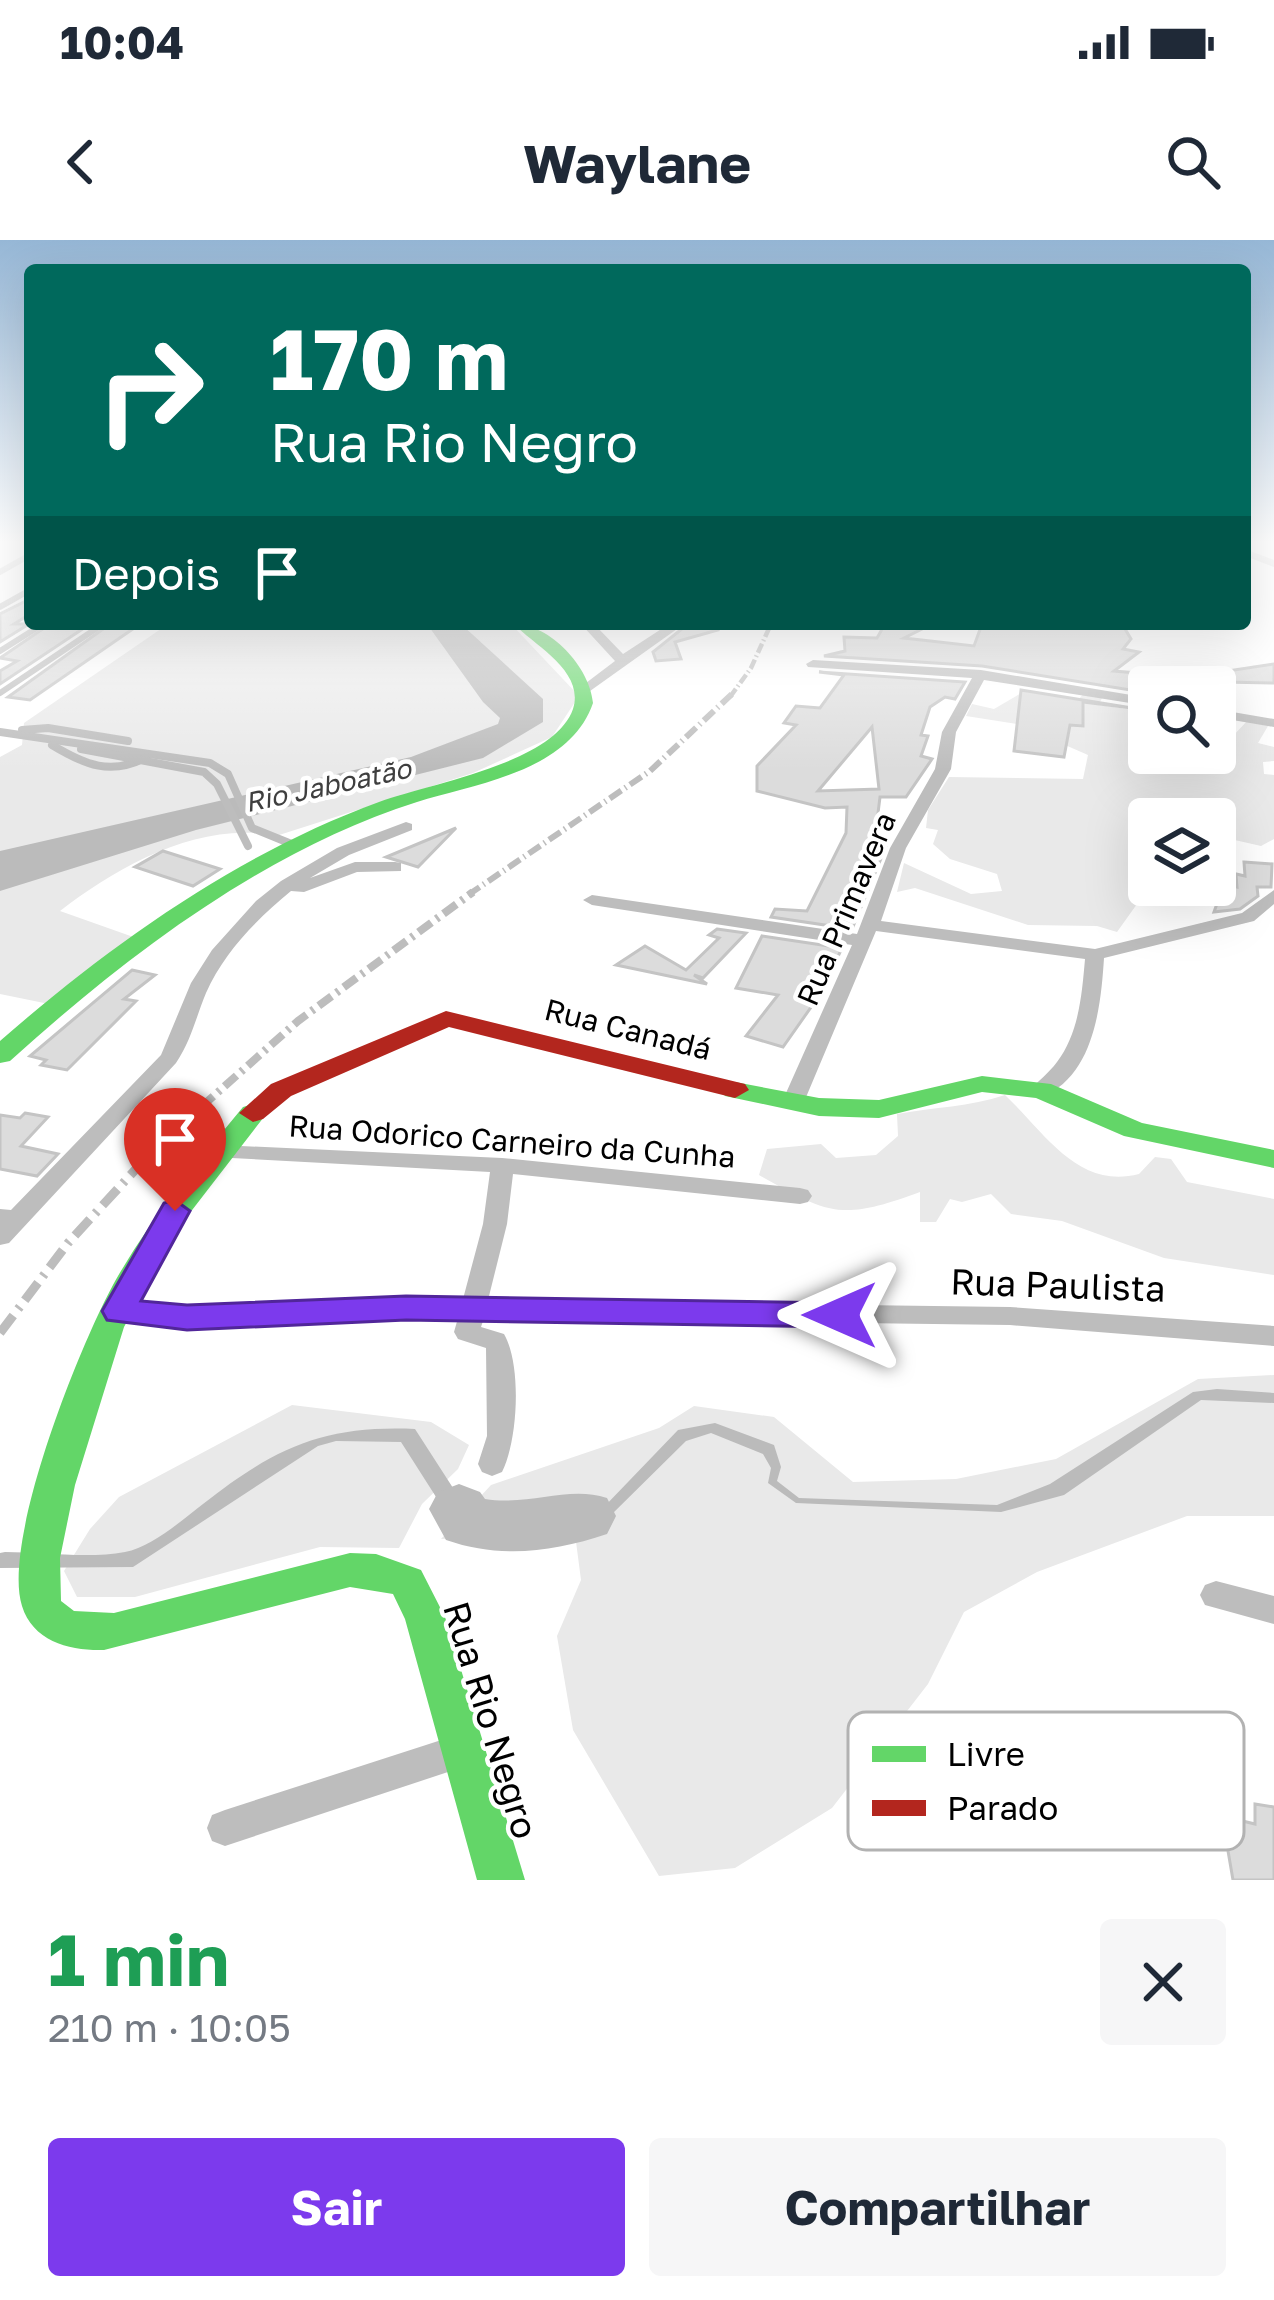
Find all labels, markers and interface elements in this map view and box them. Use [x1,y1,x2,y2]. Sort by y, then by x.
text: 10:04 [60,15,184,69]
icon: back [48,129,114,195]
icon: search [1160,129,1226,195]
text: Waylane [523,130,751,195]
text: 170 m [270,308,508,408]
icon: right [72,312,228,468]
text: Rua Rio Negro [270,409,638,474]
icon: arrive [244,540,310,606]
text: Depois [72,546,220,600]
map controls [1128,666,1236,906]
button: search [1128,666,1236,774]
water label: Rio Jaboatão [242,751,415,818]
button: layers [1128,798,1236,906]
street label: Rua Primavera [789,806,903,1011]
street label: Rua Canadá [541,991,715,1067]
pin [124,1088,226,1211]
icon: arrive [142,1106,208,1172]
street label: Rua Odorico Carneiro da Cunha [287,1107,737,1175]
position arrow [777,1252,903,1378]
street label: Rua Paulista [950,1259,1166,1310]
street label: Rua Rio Negro [435,1596,548,1843]
legend [848,1712,1244,1850]
text: Livre [947,1734,1025,1773]
text: Parado [947,1788,1058,1827]
text: 1 min [48,1915,229,2002]
button: close [1100,1919,1226,2045]
text: 210 m · 10:05 [48,2004,291,2051]
button: Sair [48,2138,625,2276]
button: Compartilhar [649,2138,1226,2276]

